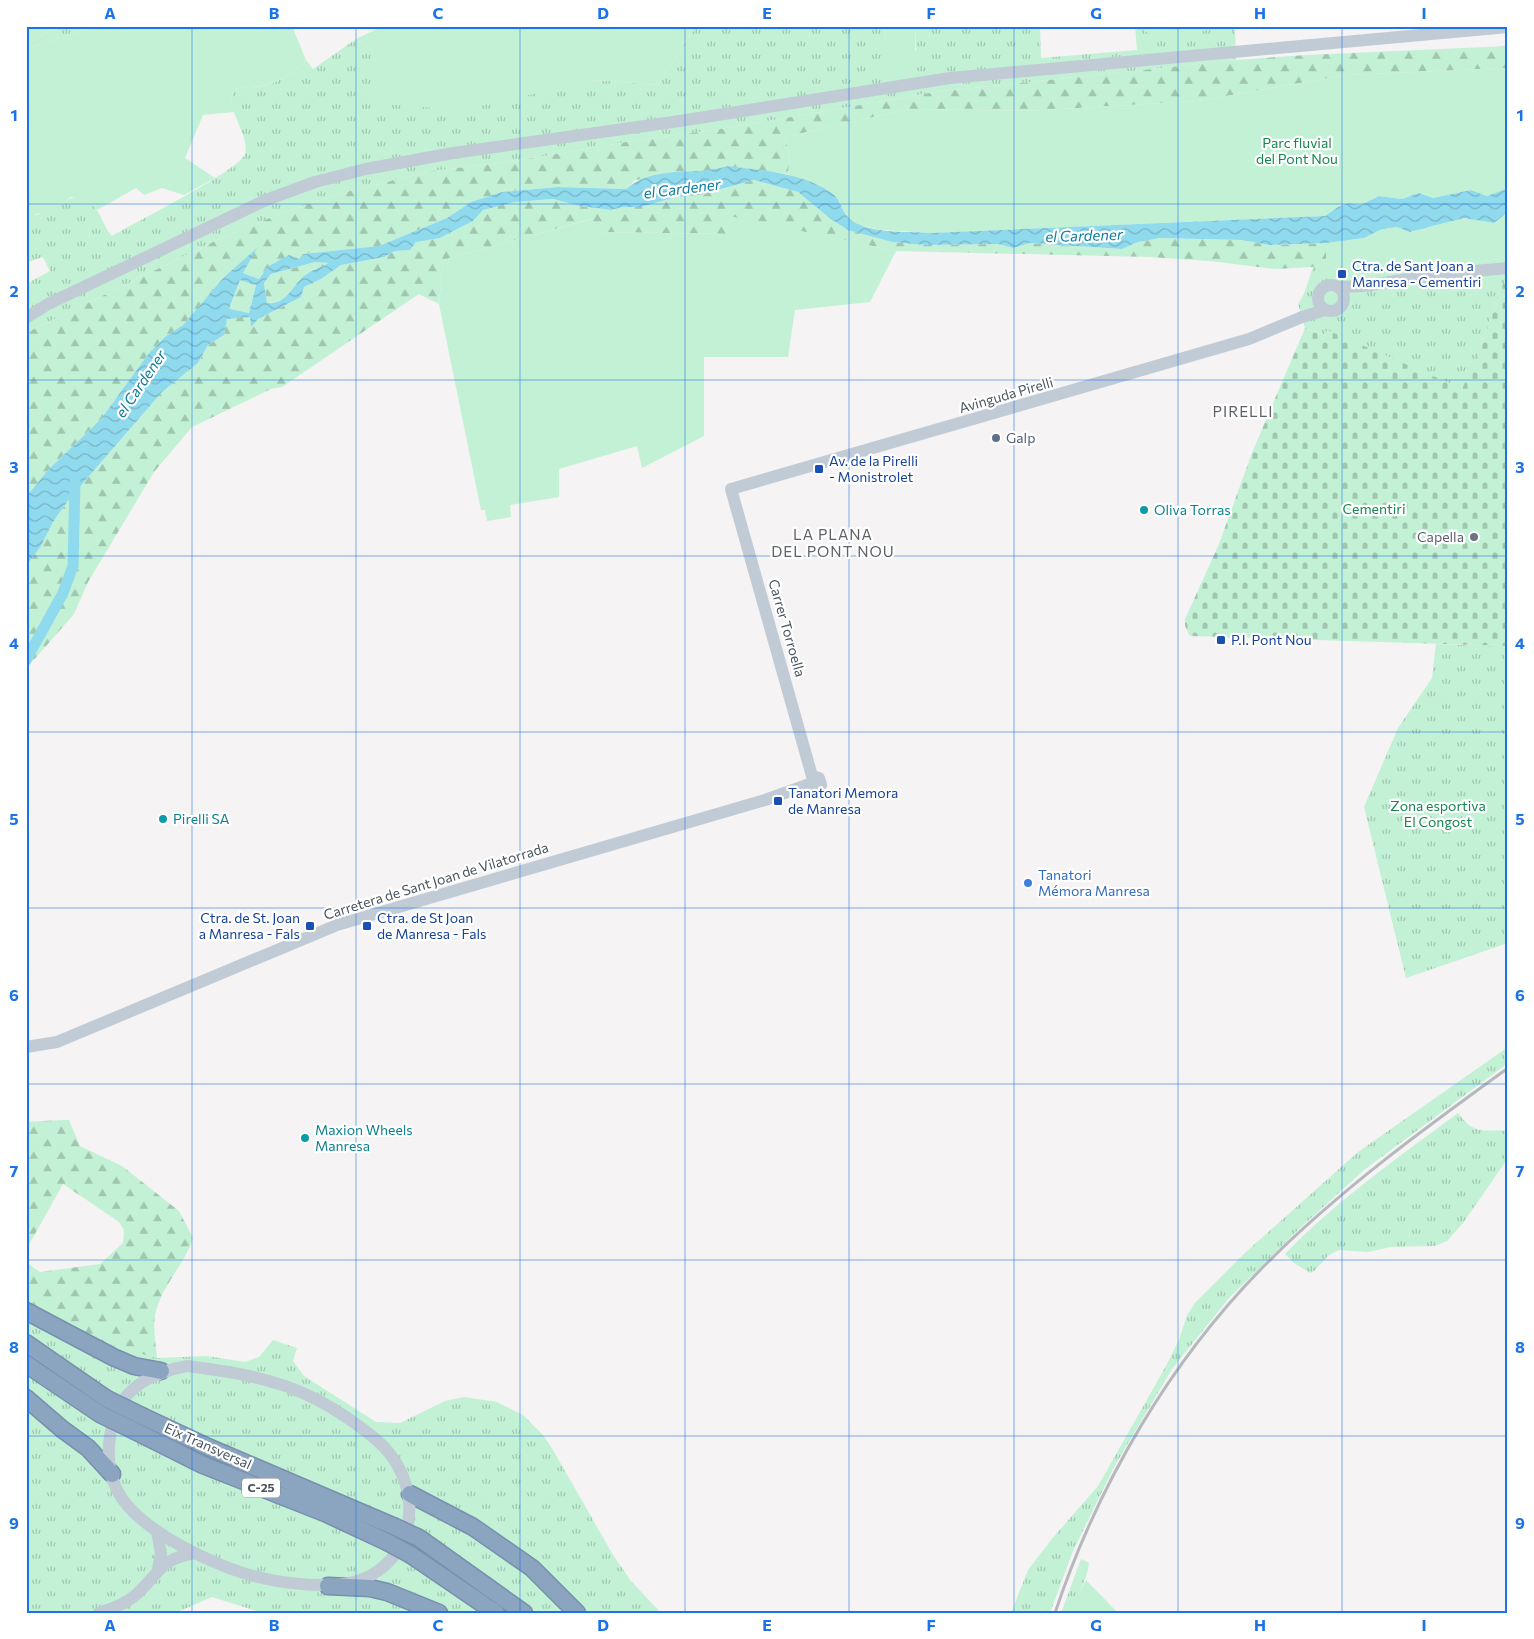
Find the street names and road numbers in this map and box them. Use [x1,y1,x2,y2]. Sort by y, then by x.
street label: Avinguda Pirelli [957,373,1055,416]
street label: Carrer Torroella [765,577,810,679]
street label: Carretera de Sant Joan de Vilatorrada [321,838,550,923]
street label: Eix Transversal [162,1419,255,1472]
road number: C-25 [242,1479,280,1498]

